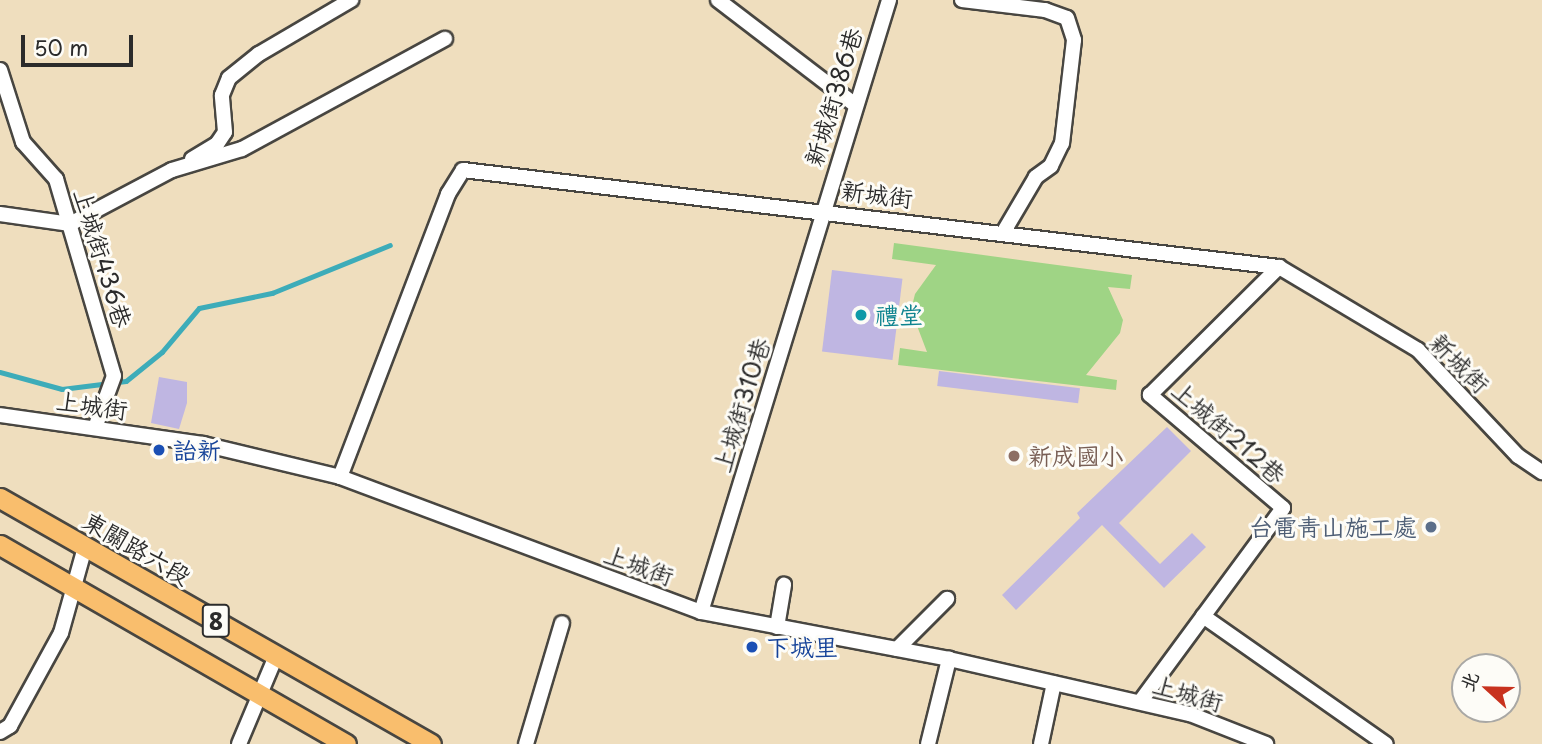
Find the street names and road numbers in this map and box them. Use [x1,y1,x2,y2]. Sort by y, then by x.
street label: 新城街386巷 [798,24,868,170]
street label: 新城街 [840,175,914,213]
street label: 上城街436巷 [68,185,138,331]
street label: 新城街 [1424,327,1496,399]
street label: 上城街310巷 [707,334,775,476]
street label: 上城街212巷 [1166,375,1292,489]
street label: 上城街 [54,386,130,424]
street label: 東關路六段 [78,506,196,590]
street label: 上城街 [600,539,678,591]
road number: 8 [200,601,232,640]
street label: 上城街 [1149,669,1227,717]

